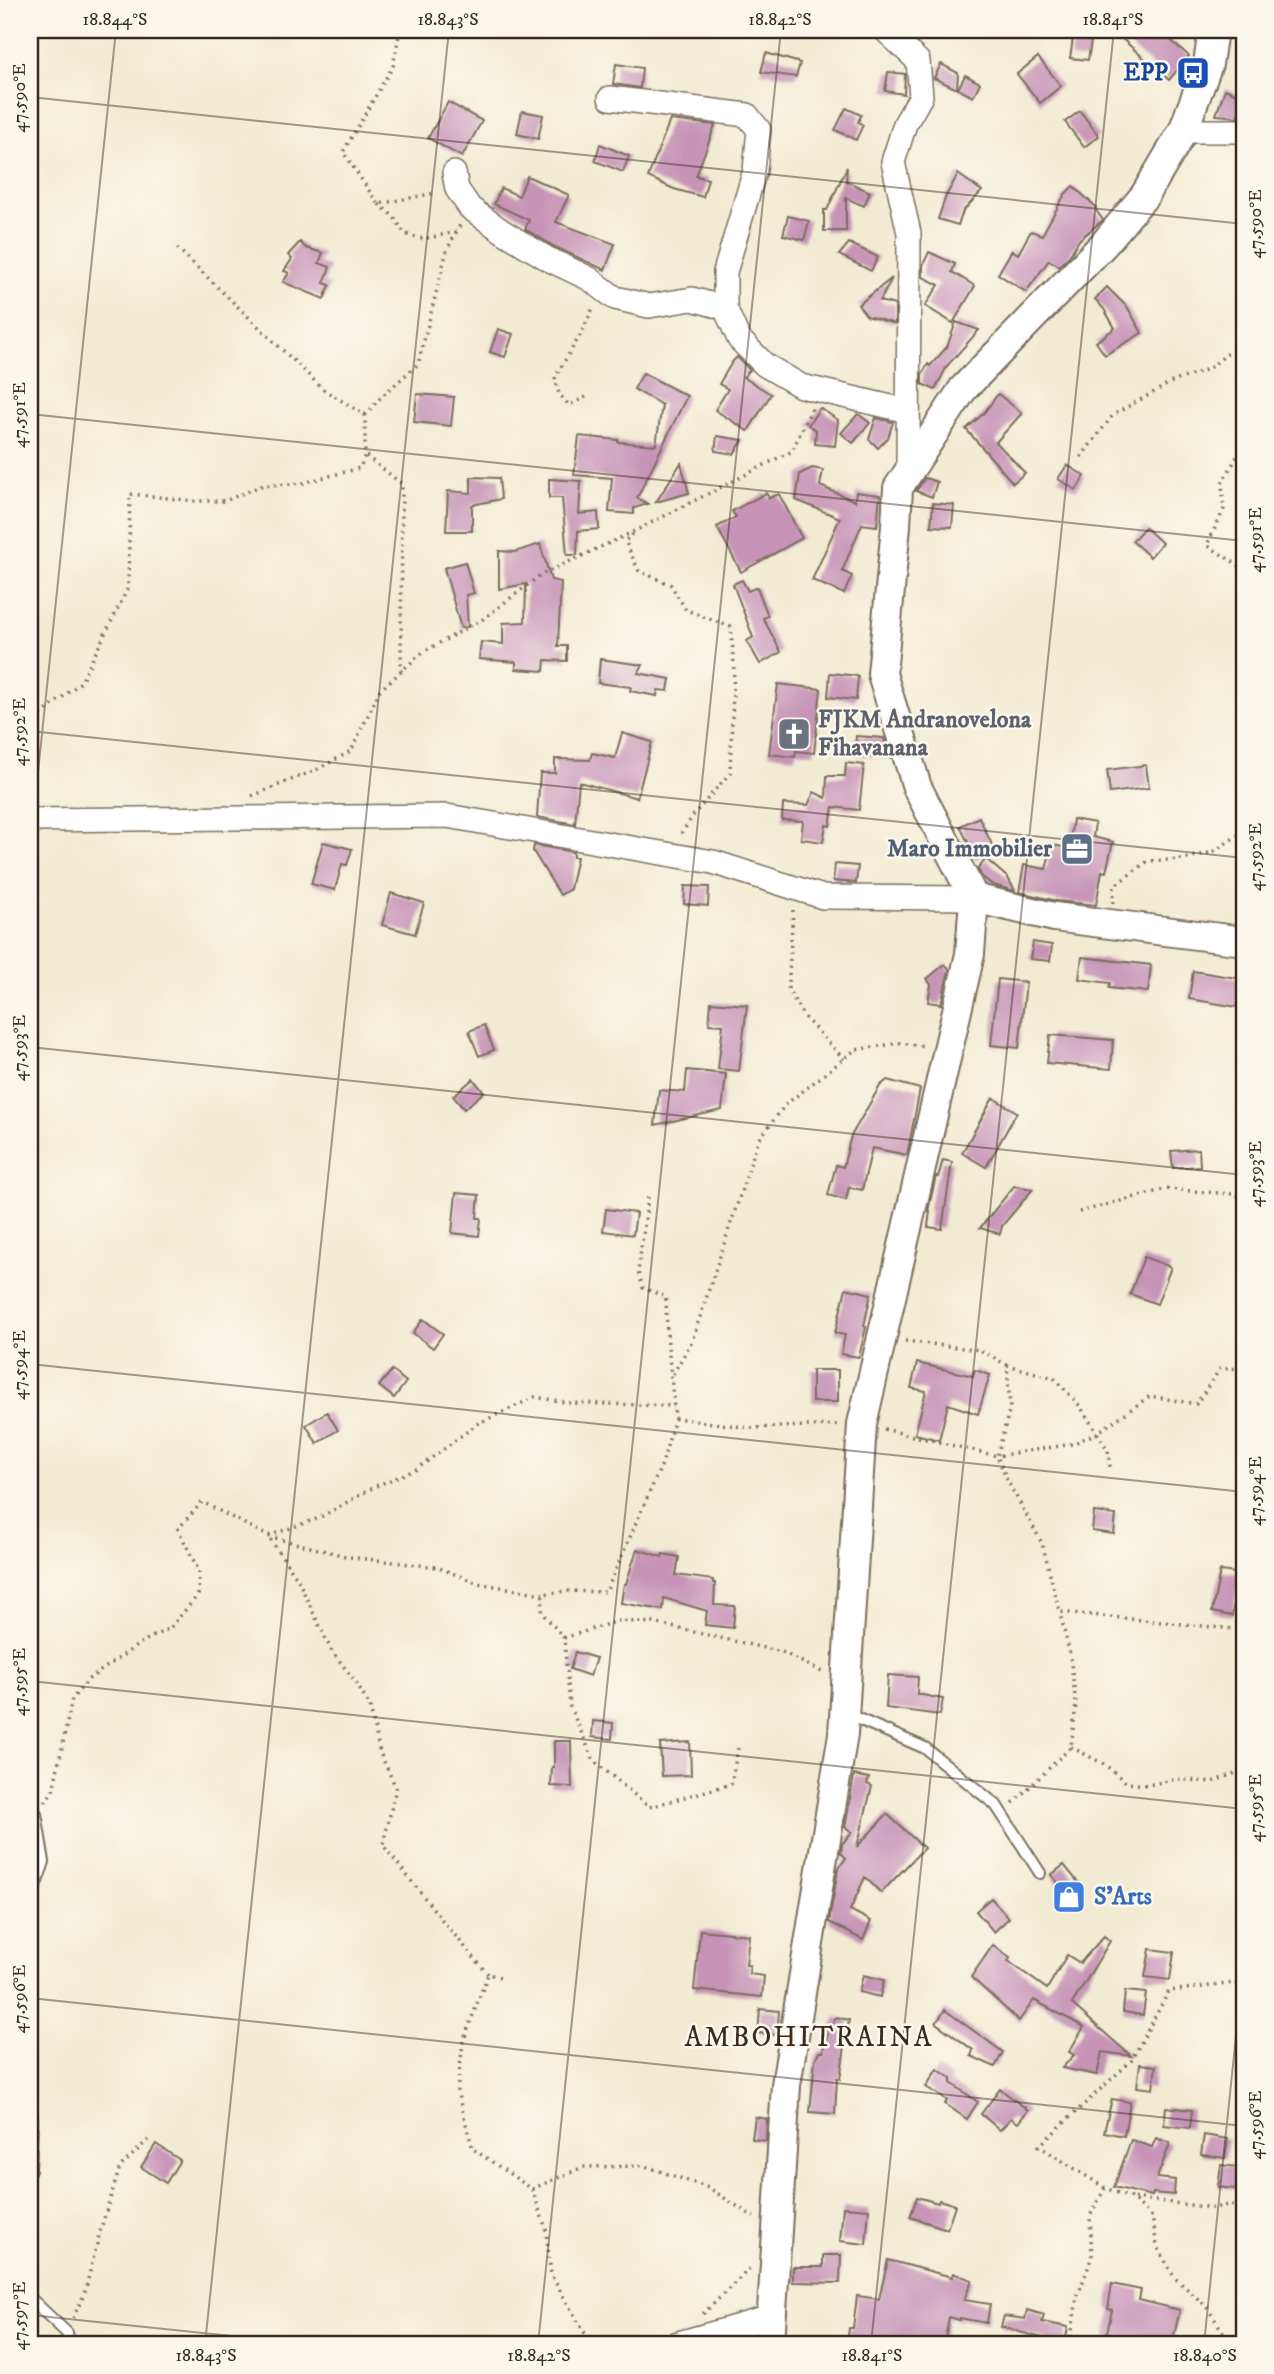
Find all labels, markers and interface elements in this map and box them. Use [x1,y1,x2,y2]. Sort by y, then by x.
text: 18.844°S [83,9,147,31]
text: 18.843°S [417,9,479,31]
text: 18.842°S [748,9,812,31]
text: 18.841°S [1082,9,1144,31]
bus stop icon: EPP [1174,54,1212,92]
place label: EPP [1123,58,1168,88]
text: 47.590°E [9,63,31,133]
text: 47.590°E [1245,189,1267,259]
text: 47.591°E [9,382,31,448]
text: 47.591°E [1245,507,1267,573]
text: 47.592°E [9,698,31,766]
place label: FJKM Andranovelona Fihavanana [818,705,1032,763]
church icon: FJKM Andranovelona Fihavanana [775,715,813,753]
text: 47.592°E [1245,823,1267,891]
office icon: Maro Immobilier [1058,830,1096,868]
place label: Maro Immobilier [887,834,1053,864]
text: 47.593°E [9,1015,31,1081]
text: 47.593°E [1245,1141,1267,1207]
text: 47.594°E [9,1330,31,1400]
text: 47.594°E [1245,1456,1267,1526]
text: 47.595°E [9,1647,31,1716]
text: 47.595°E [1245,1773,1267,1842]
shop icon: S'Arts [1050,1878,1088,1916]
place label: S'Arts [1094,1882,1152,1912]
text: 47.596°E [9,1964,31,2034]
district label: AMBOHITRAINA [684,2020,934,2055]
text: 47.596°E [1245,2090,1267,2160]
text: 47.597°E [9,2281,31,2351]
text: 18.843°S [175,2345,237,2367]
text: 18.842°S [507,2345,571,2367]
text: 18.841°S [841,2345,903,2367]
text: 18.840°S [1173,2345,1237,2367]

